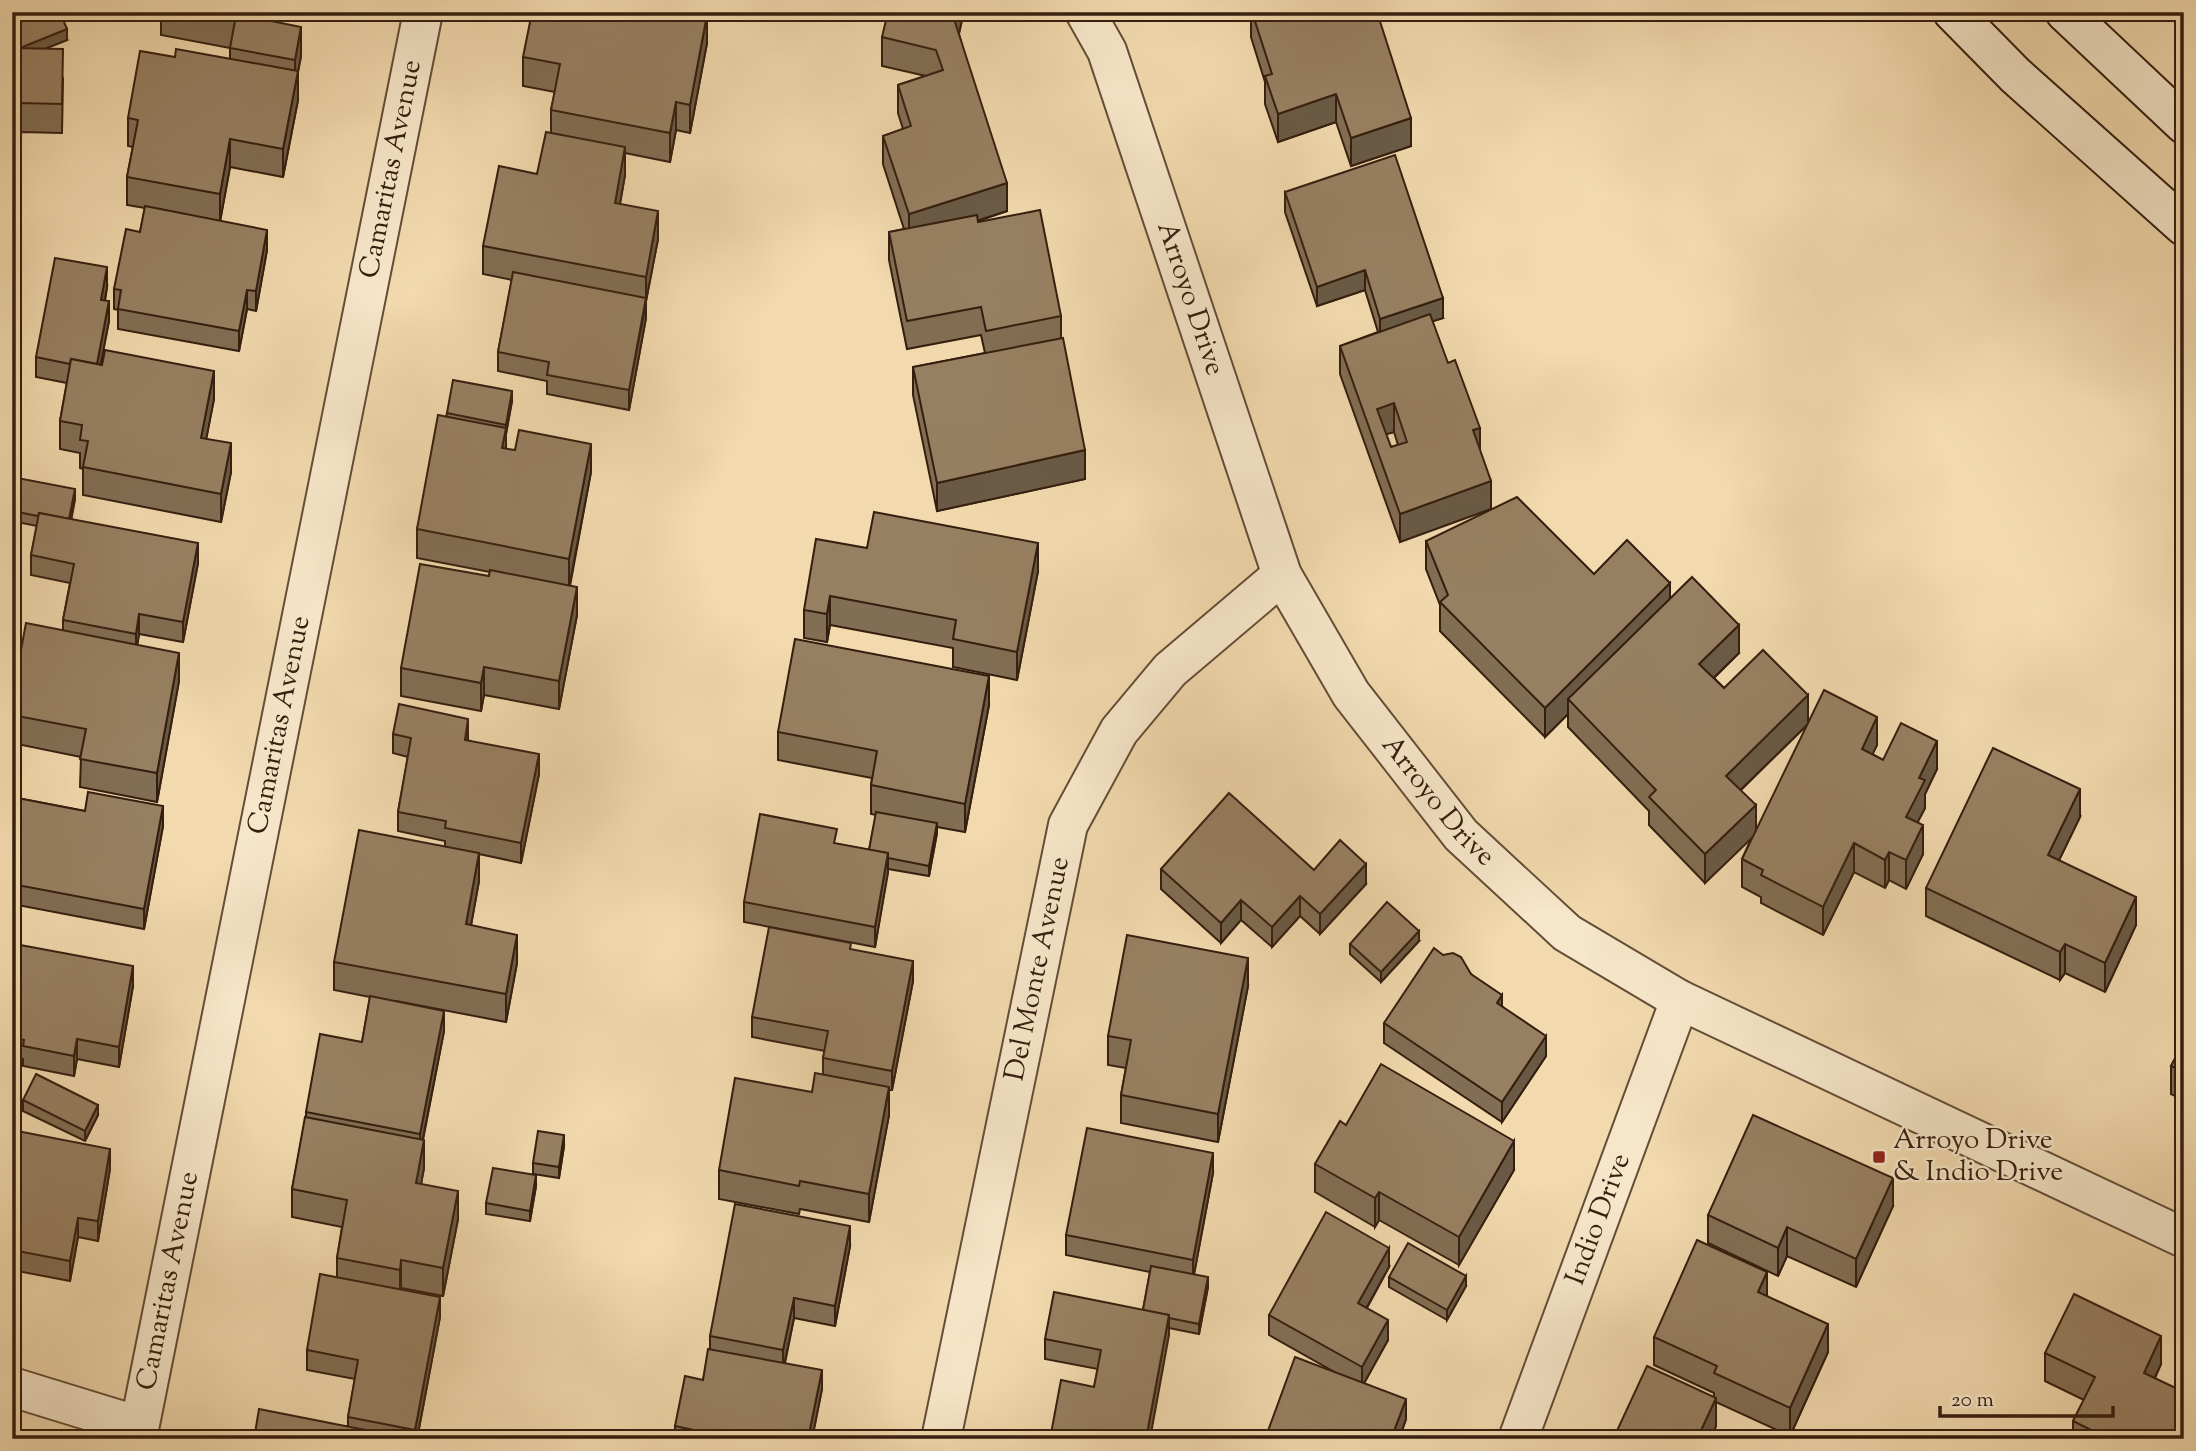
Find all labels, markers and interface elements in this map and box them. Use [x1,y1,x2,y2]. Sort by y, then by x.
street label: Camaritas Avenue [350,56,433,282]
street label: Arroyo Drive [1145,217,1234,381]
street label: Camaritas Avenue [239,612,322,838]
street label: Arroyo Drive [1371,728,1503,876]
street label: Del Monte Avenue [996,853,1081,1085]
place label: Arroyo Drive & Indio Drive [1893,1121,2063,1193]
street label: Indio Drive [1556,1148,1642,1291]
marker: Arroyo Drive & Indio Drive [1871,1149,1887,1165]
street label: Camaritas Avenue [127,1168,210,1394]
scale bar [1940,1374,2114,1418]
text: 20 m [1951,1386,1994,1416]

